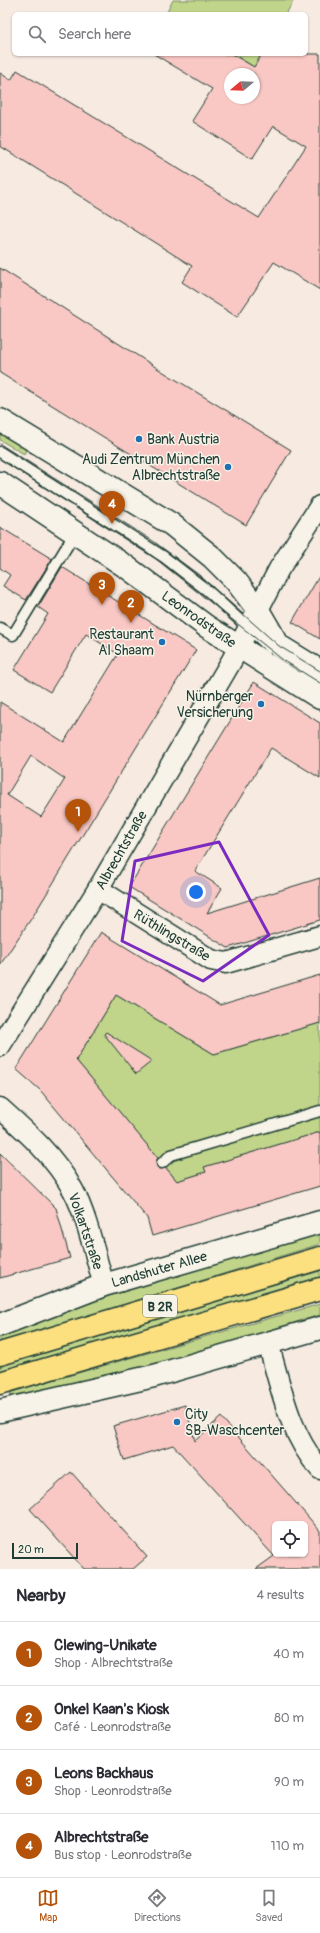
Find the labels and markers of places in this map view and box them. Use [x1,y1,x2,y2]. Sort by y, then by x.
place label: Bank Austria [147,431,219,448]
marker: Bank Austria [134,434,144,444]
place label: Audi Zentrum München Albrechtstraße [82,451,220,484]
marker: Audi Zentrum München Albrechtstraße [223,462,233,472]
pin: 4 [99,491,125,524]
pin: 3 [89,572,115,605]
pin: 2 [118,590,144,623]
place label: Restaurant Al Shaam [89,626,154,659]
marker: Restaurant Al Shaam [157,637,167,647]
place label: Nürnberger Versicherung [176,688,253,721]
marker: Nürnberger Versicherung [256,699,266,709]
pin: 1 [65,799,91,832]
place label: City SB-Waschcenter [185,1406,285,1439]
marker: City SB-Waschcenter [172,1417,182,1427]

